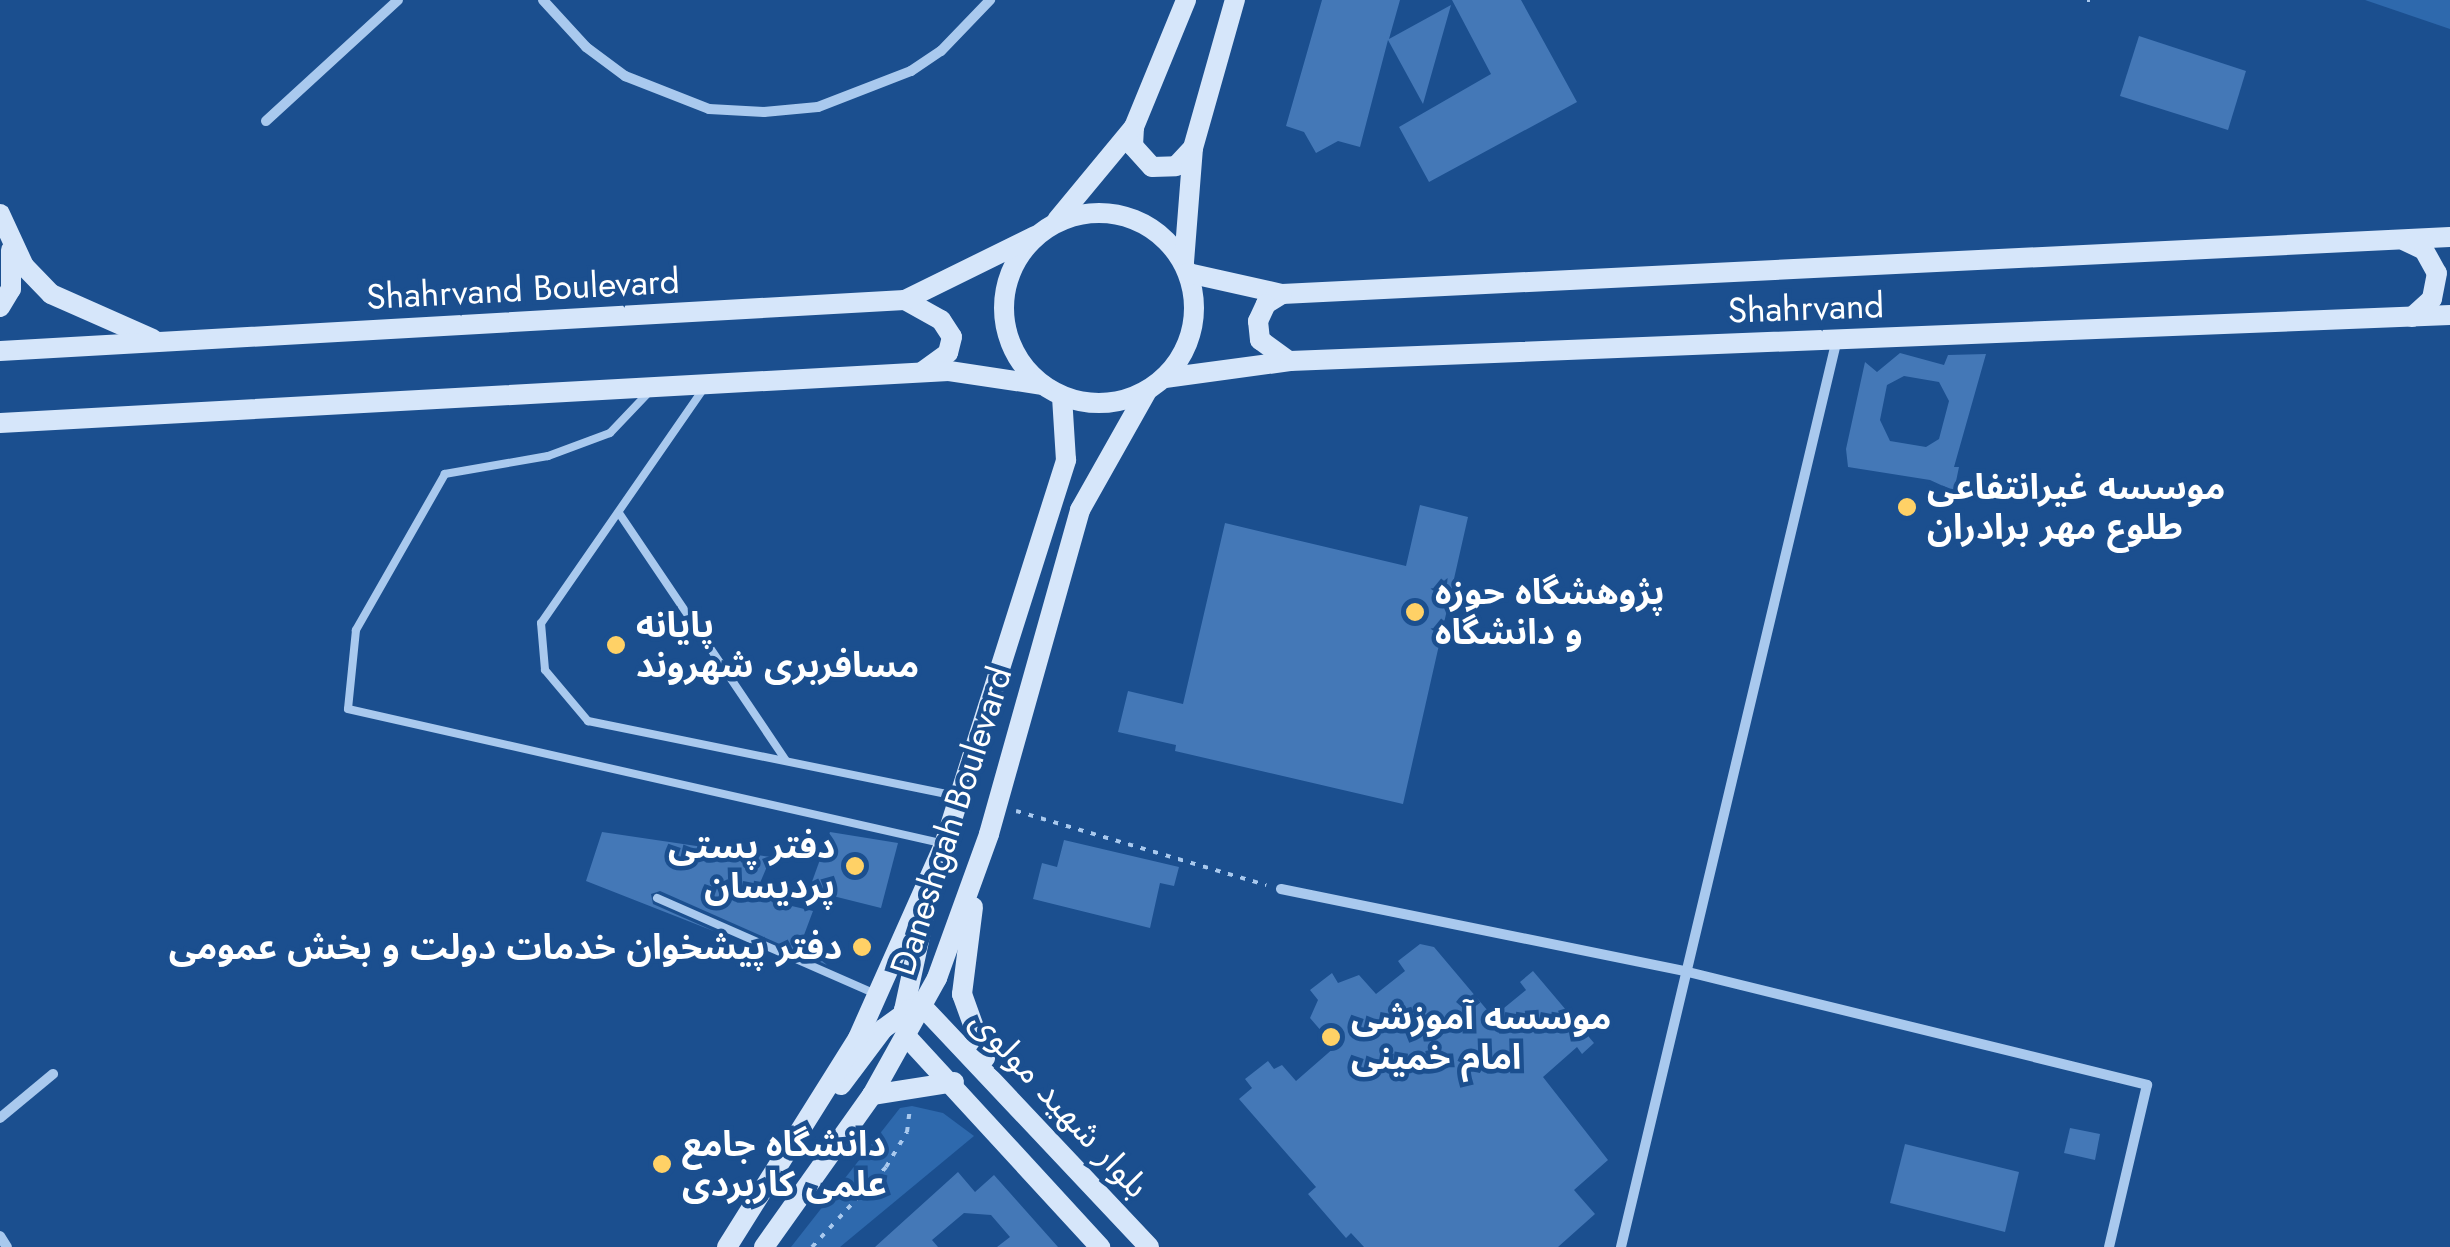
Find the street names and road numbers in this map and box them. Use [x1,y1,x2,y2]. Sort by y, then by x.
street label: Shahrvand Boulevard [365,260,681,318]
street label: Shahrvand [1727,284,1885,332]
street label: Daneshgah Boulevard [881,661,1021,981]
street label: بلوار شهید مولوی [962,1000,1158,1206]

